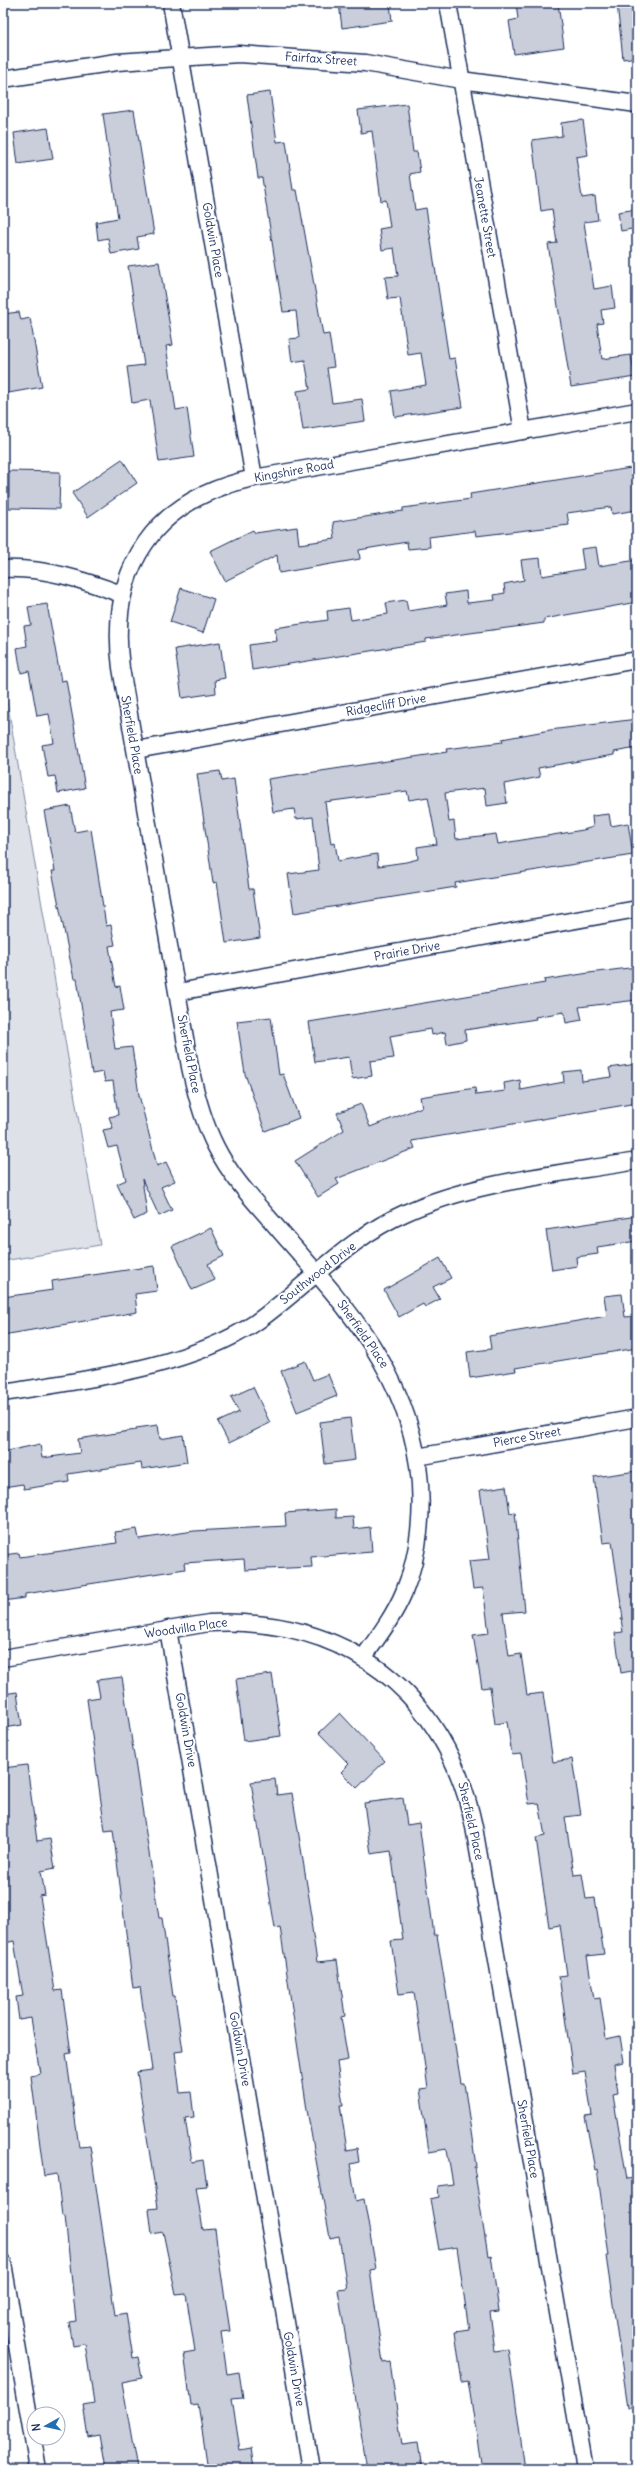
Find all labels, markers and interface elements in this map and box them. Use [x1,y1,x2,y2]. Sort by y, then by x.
street label: Fairfax Street [285,49,358,68]
street label: Jeanette Street [471,175,500,259]
street label: Goldwin Place [199,201,227,279]
street label: Kingshire Road [253,456,335,485]
street label: Ridgecliff Drive [345,690,427,719]
street label: Sherfield Place [118,694,147,775]
street label: Prairie Drive [373,937,441,964]
street label: Sherfield Place [175,1013,204,1094]
street label: Southwood Drive [277,1238,359,1307]
street label: Sherfield Place [334,1297,392,1371]
street label: Pierce Street [492,1423,562,1450]
street label: Woodvilla Place [143,1614,228,1641]
street label: Goldwin Drive [173,1691,200,1768]
street label: Sherfield Place [455,1780,488,1861]
street label: Goldwin Drive [227,2010,254,2087]
street label: Sherfield Place [514,2098,543,2179]
street label: Goldwin Drive [281,2330,308,2407]
north arrow [26,2406,66,2446]
text: N [29,2423,44,2432]

